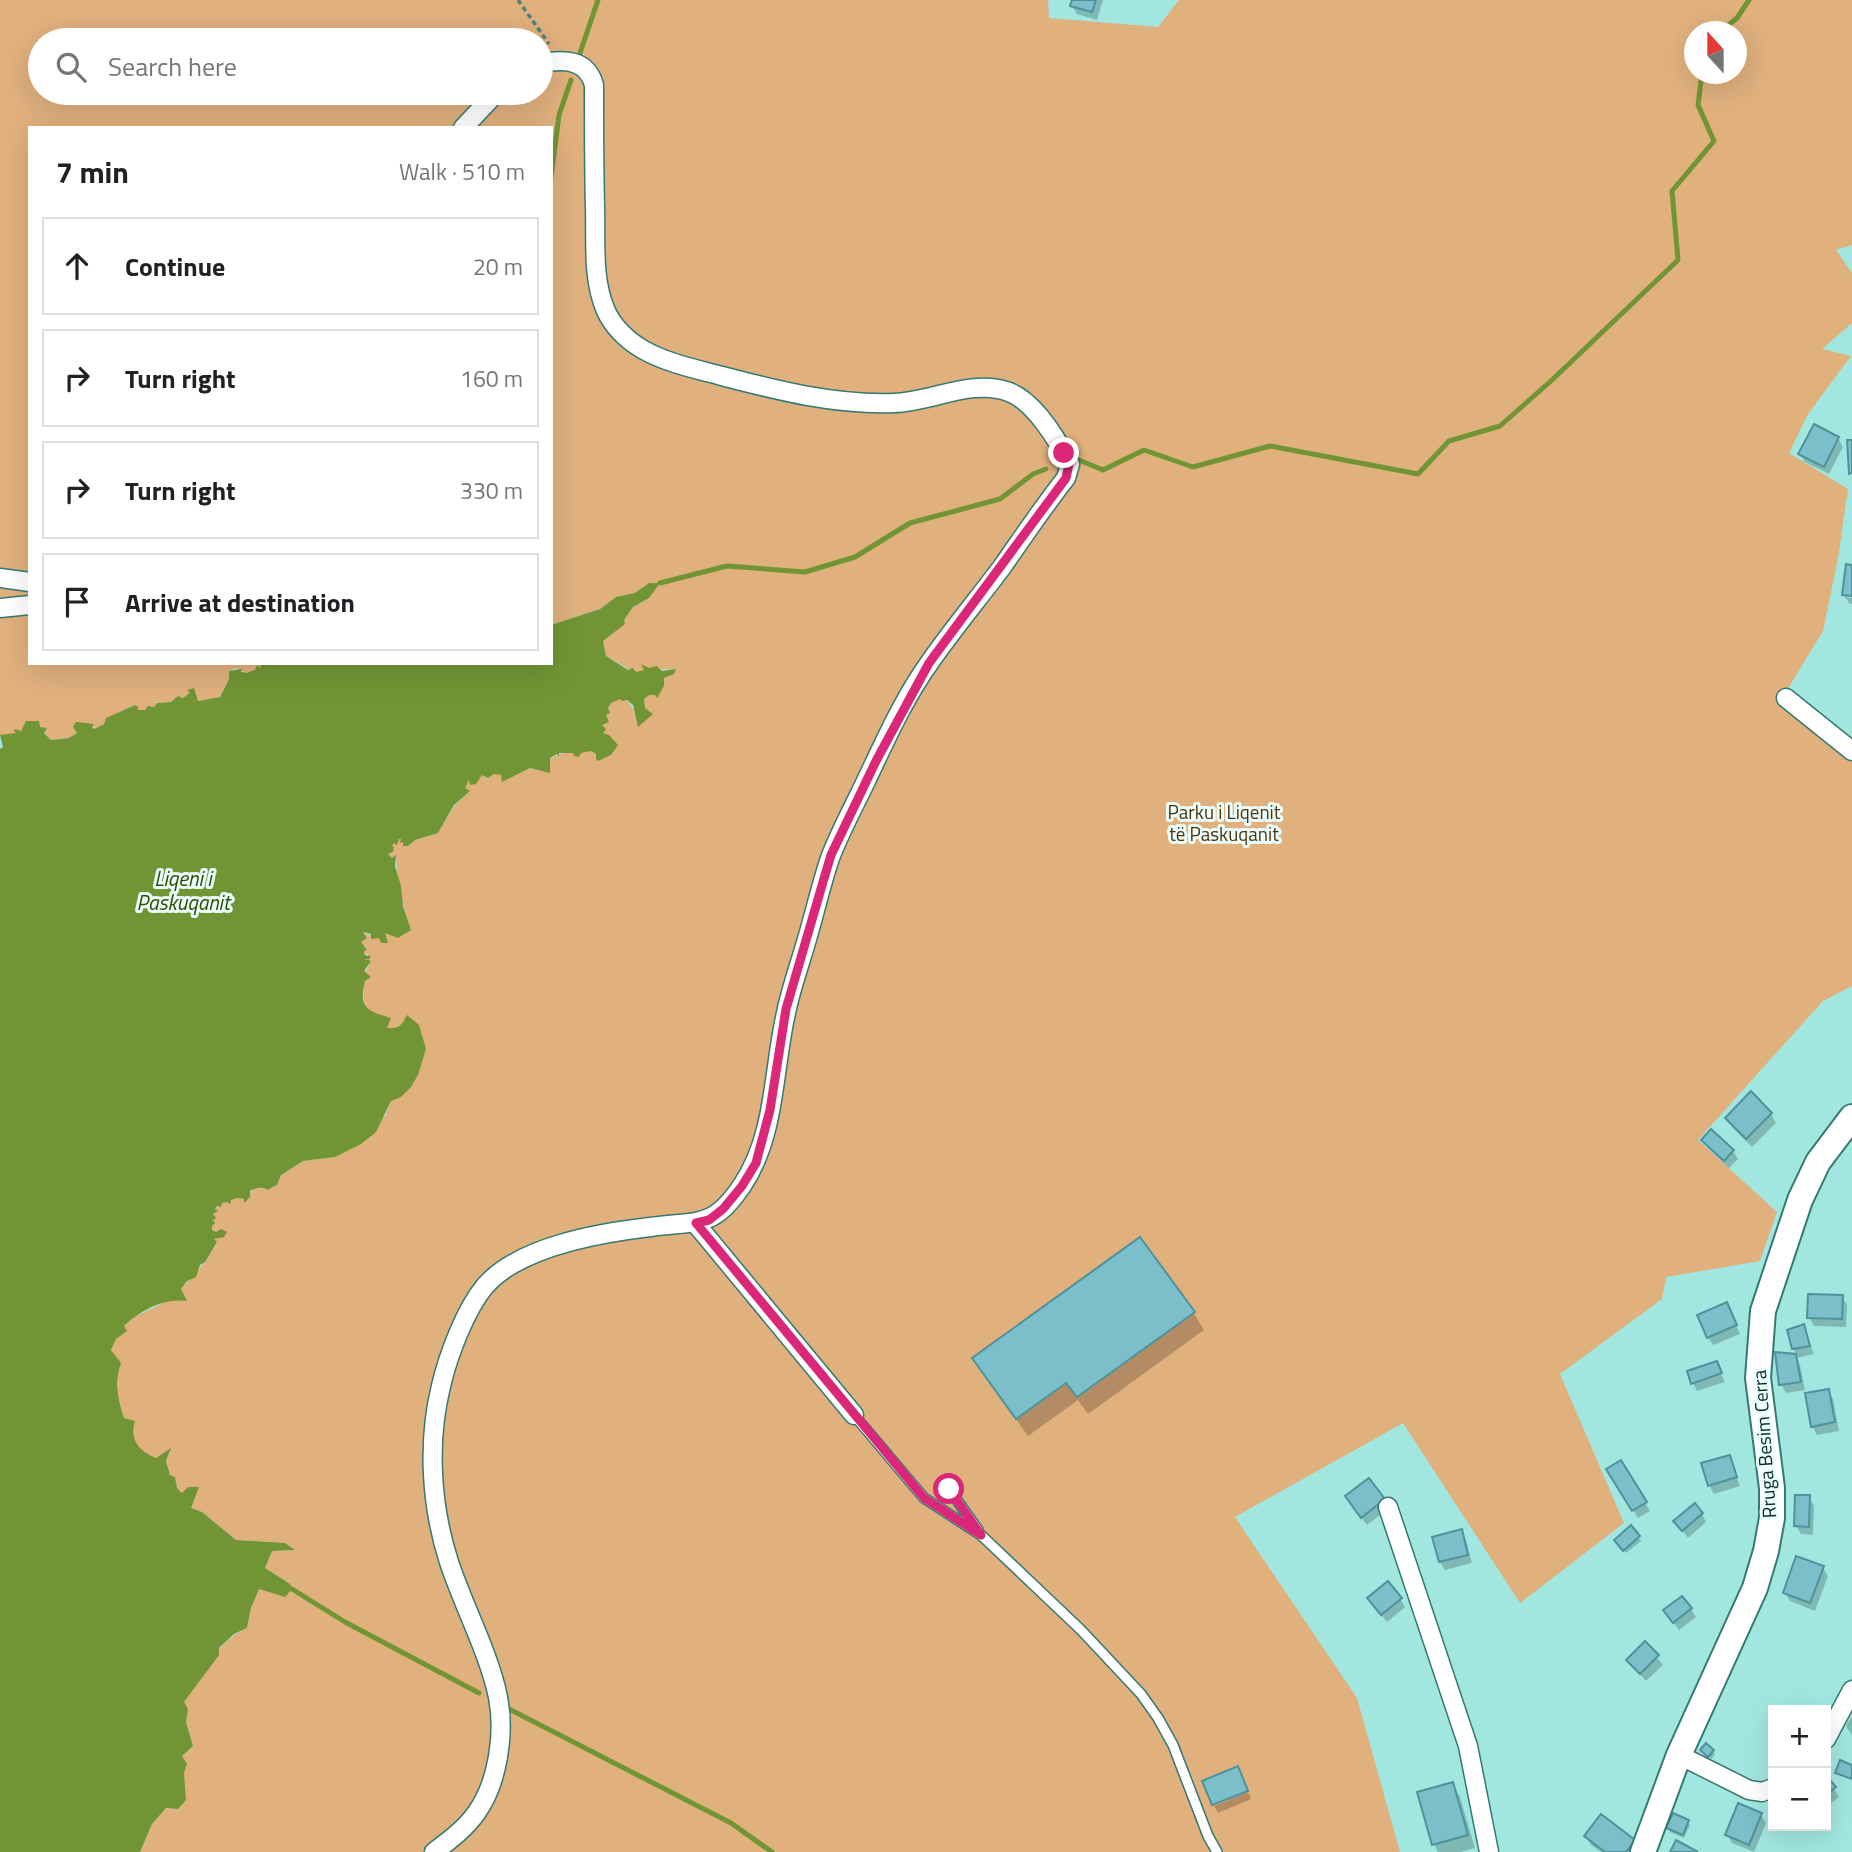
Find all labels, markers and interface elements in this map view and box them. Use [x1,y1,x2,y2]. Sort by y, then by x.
north arrow [1684,21,1747,84]
search box [28,28,553,105]
text: Search here [108,47,237,86]
icon: search [52,48,90,86]
text: 7 min [56,149,129,195]
text: Walk · 510 m [399,154,525,189]
icon: ahead [58,247,96,285]
text: Continue [125,247,225,286]
text: 20 m [473,249,523,284]
icon: right [58,359,96,397]
text: Turn right [125,359,236,398]
text: 160 m [460,361,523,396]
route end [1048,437,1079,468]
icon: right [58,471,96,509]
text: Turn right [125,471,236,510]
text: 330 m [460,473,523,508]
icon: arrive [58,583,96,621]
text: Arrive at destination [125,583,355,622]
park label: Parku i Liqenit të Paskuqanit [1168,797,1281,848]
water label: Liqeni i Paskuqanit [136,862,232,918]
street label: Rruga Besim Cerra [1744,1368,1783,1519]
route start [933,1473,964,1504]
map controls [1768,1705,1831,1831]
button: + [1768,1705,1831,1768]
button: − [1768,1768,1831,1831]

